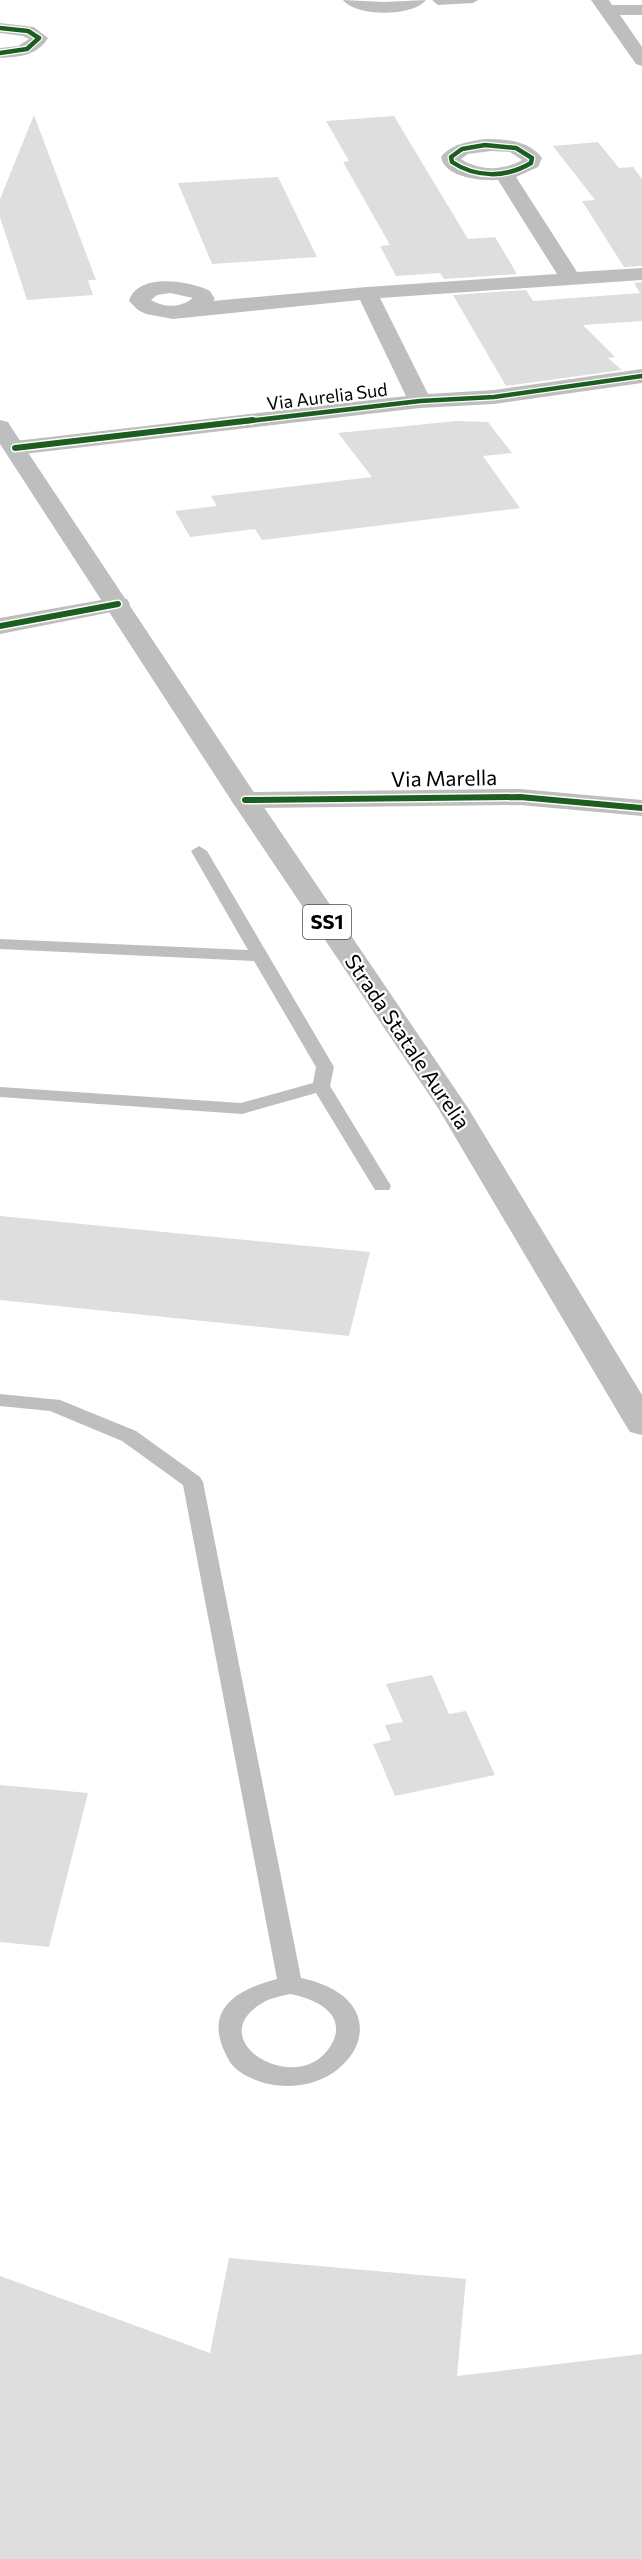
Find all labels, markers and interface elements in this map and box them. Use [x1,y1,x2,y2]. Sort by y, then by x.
street label: Via Aurelia Sud [265,378,389,414]
street label: Via Marella [391,764,497,791]
road number: SS1 [303,905,351,939]
street label: Strada Statale Aurelia [340,949,476,1133]

